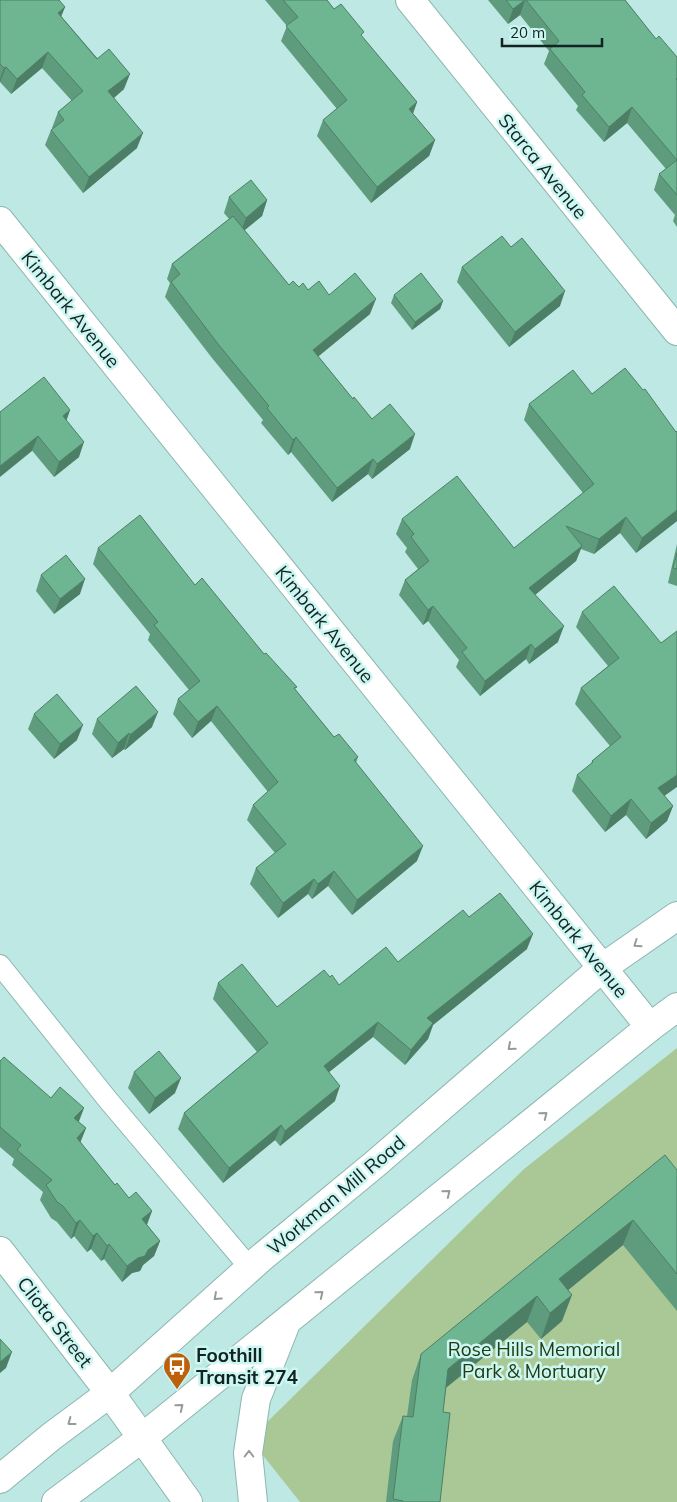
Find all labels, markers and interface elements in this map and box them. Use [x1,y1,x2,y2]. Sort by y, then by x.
scale bar [502,15,602,47]
text: 20 m [510,23,545,42]
street label: Starca Avenue [493,109,593,223]
street label: Kimbark Avenue [16,246,126,372]
street label: Kimbark Avenue [270,561,380,687]
street label: Kimbark Avenue [524,876,634,1002]
one-way arrow [633,938,643,947]
one-way arrow [508,1041,517,1050]
one-way arrow [538,1111,547,1120]
street label: Workman Mill Road [262,1130,410,1260]
one-way arrow [441,1190,450,1198]
street label: Cliota Street [12,1272,98,1372]
one-way arrow [214,1291,223,1300]
one-way arrow [314,1292,323,1300]
park label: Rose Hills Memorial Park & Mortuary [448,1337,620,1383]
place label: Foothill Transit 274 [196,1343,299,1389]
bus stop icon: Foothill Transit 274 [162,1351,192,1390]
one-way arrow [174,1405,183,1413]
one-way arrow [67,1416,77,1425]
one-way arrow [244,1449,254,1457]

